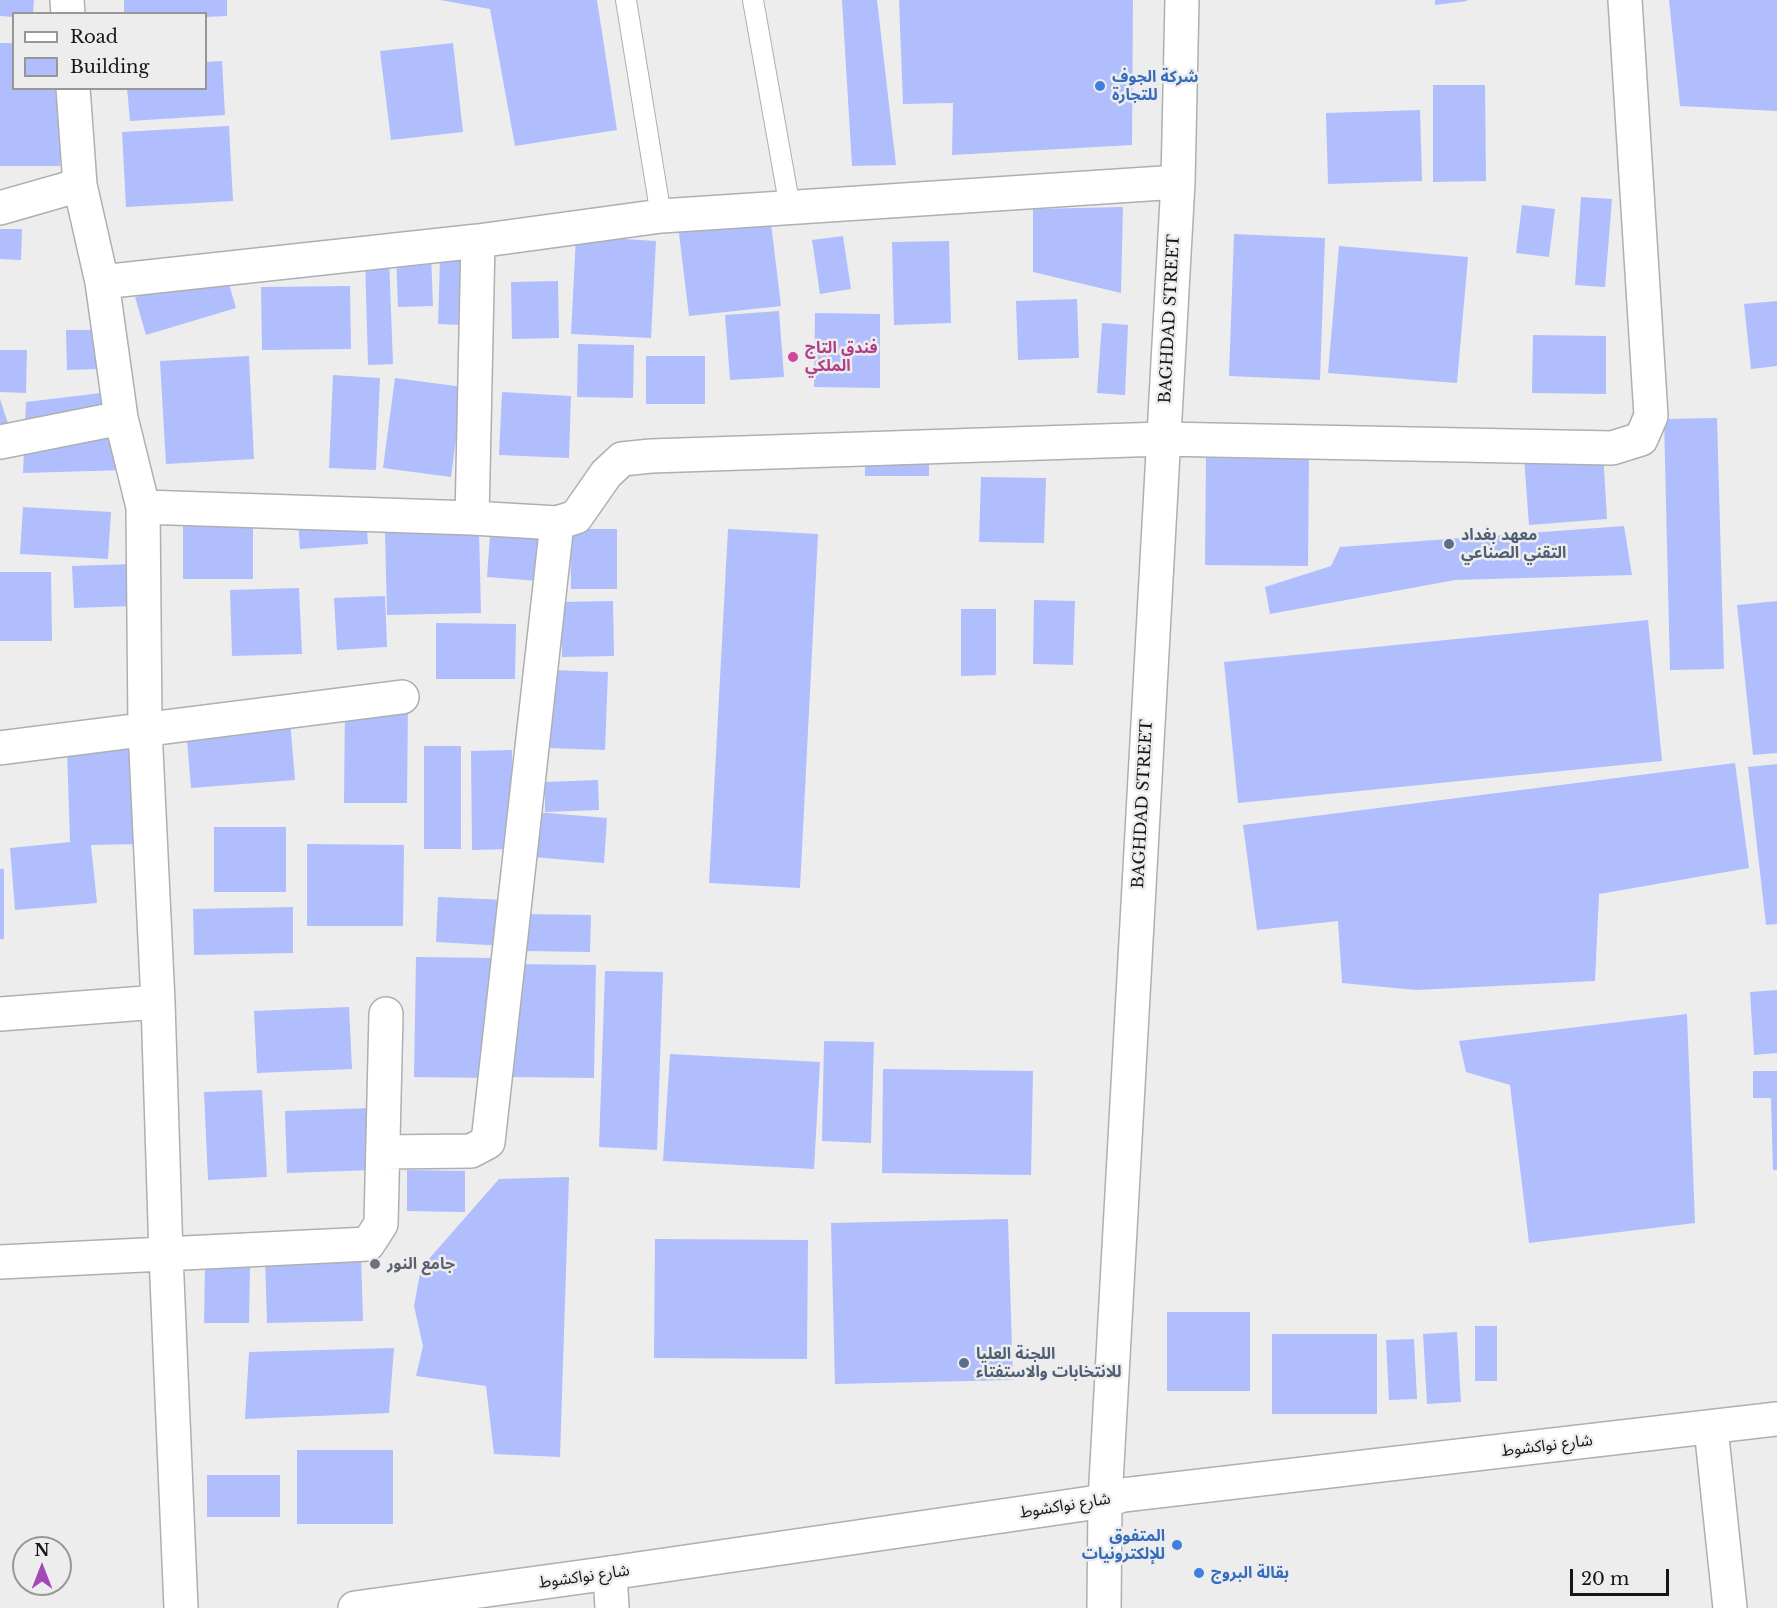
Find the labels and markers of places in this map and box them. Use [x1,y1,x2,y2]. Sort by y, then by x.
place label: شركة الجوف للتجارة [1112,67,1199,105]
marker: شركة الجوف للتجارة [1093,79,1107,93]
place label: فندق التاج الملكي [805,338,878,376]
marker: فندق التاج الملكي [786,350,800,364]
place label: معهد بغداد التقني الصناعي [1461,525,1566,563]
marker: معهد بغداد التقني الصناعي [1442,537,1456,551]
place label: جامع النور [387,1254,455,1274]
marker: جامع النور [368,1257,382,1271]
place label: اللجنة العليا للانتخابات والاستفتاء [976,1344,1121,1382]
marker: اللجنة العليا للانتخابات والاستفتاء [957,1356,971,1370]
place label: المتفوق للإلكترونيات [1082,1526,1165,1564]
marker: المتفوق للإلكترونيات [1170,1538,1184,1552]
place label: بقالة البروج [1211,1563,1289,1583]
marker: بقالة البروج [1192,1566,1206,1580]

